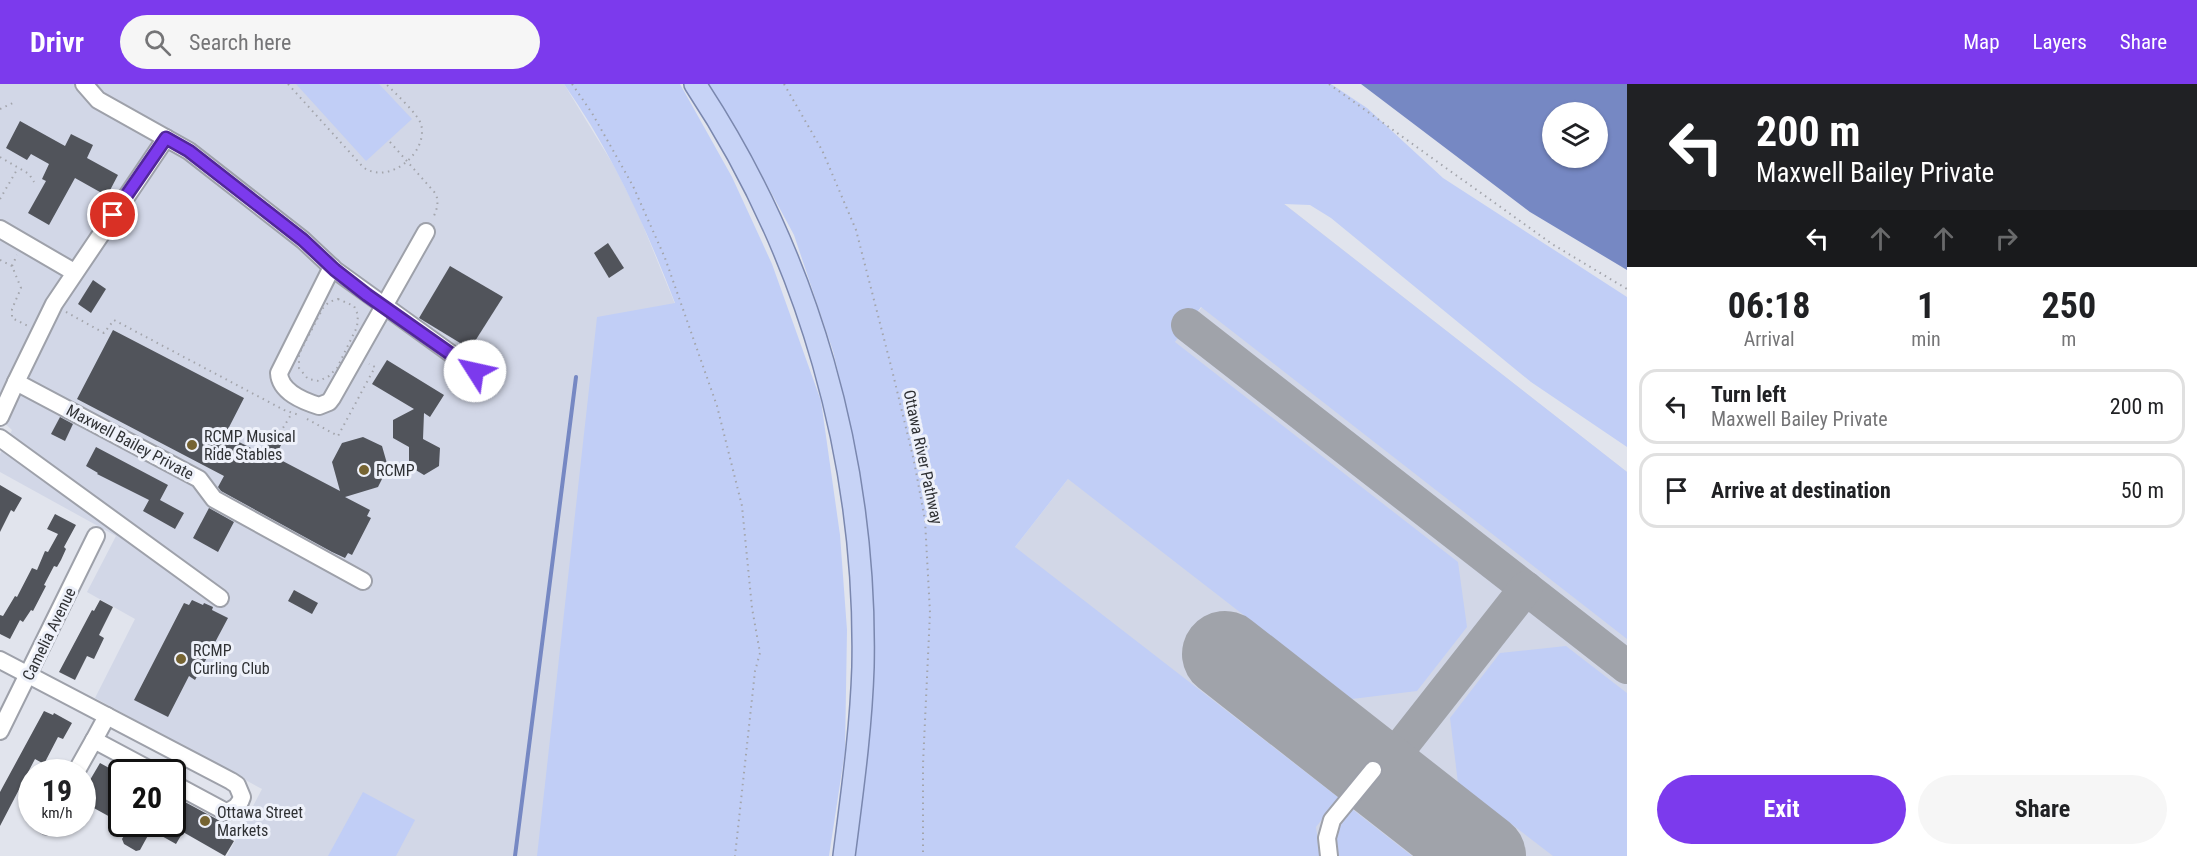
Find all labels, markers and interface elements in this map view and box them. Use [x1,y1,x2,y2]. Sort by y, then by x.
search box [120,15,540,69]
text: Drivr [30,26,84,59]
icon: search [141,26,174,59]
text: Search here [189,30,291,55]
text: Map [1963,30,2000,54]
text: Layers [2033,30,2087,54]
text: Share [2120,30,2167,54]
map controls [1542,102,1608,168]
button: layers [1542,102,1608,168]
text: 200 m [1756,107,1861,156]
icon: left [1657,108,1735,186]
text: Maxwell Bailey Private [1756,157,1994,189]
pin [87,189,138,240]
icon: arrive [96,198,129,231]
icon: left [1801,222,1834,255]
icon: ahead [1864,222,1897,255]
icon: ahead [1927,222,1960,255]
icon: right [1990,222,2023,255]
text: 06:18 [1728,285,1810,327]
text: 1 [1917,285,1935,327]
text: 250 [2042,285,2096,327]
text: Arrival [1744,327,1795,351]
text: min [1911,327,1941,351]
text: m [2061,327,2076,351]
position arrow [443,339,507,403]
text: Turn left [1711,382,1786,407]
street label: Ottawa River Pathway [899,388,947,526]
icon: left [1660,390,1693,423]
text: 200 m [2110,394,2164,419]
street label: Maxwell Bailey Private [63,400,197,484]
text: Maxwell Bailey Private [1711,407,1888,431]
place label: RCMP Musical Ride Stables [204,427,296,464]
marker: RCMP Musical Ride Stables [185,438,199,452]
place label: RCMP [376,461,415,480]
marker: RCMP [357,463,371,477]
icon: arrive [1660,474,1693,507]
text: Arrive at destination [1711,478,1891,503]
text: 50 m [2121,478,2164,503]
street label: Camelia Avenue [18,584,80,684]
place label: RCMP Curling Club [193,641,270,678]
marker: RCMP Curling Club [174,652,188,666]
speed limit sign: 20 [108,759,186,837]
text: 19 [42,773,72,808]
button: Exit [1657,775,1906,844]
button: Share [1918,775,2167,844]
place label: Ottawa Street Markets [217,803,303,840]
text: km/h [42,804,72,822]
marker: Ottawa Street Markets [198,814,212,828]

